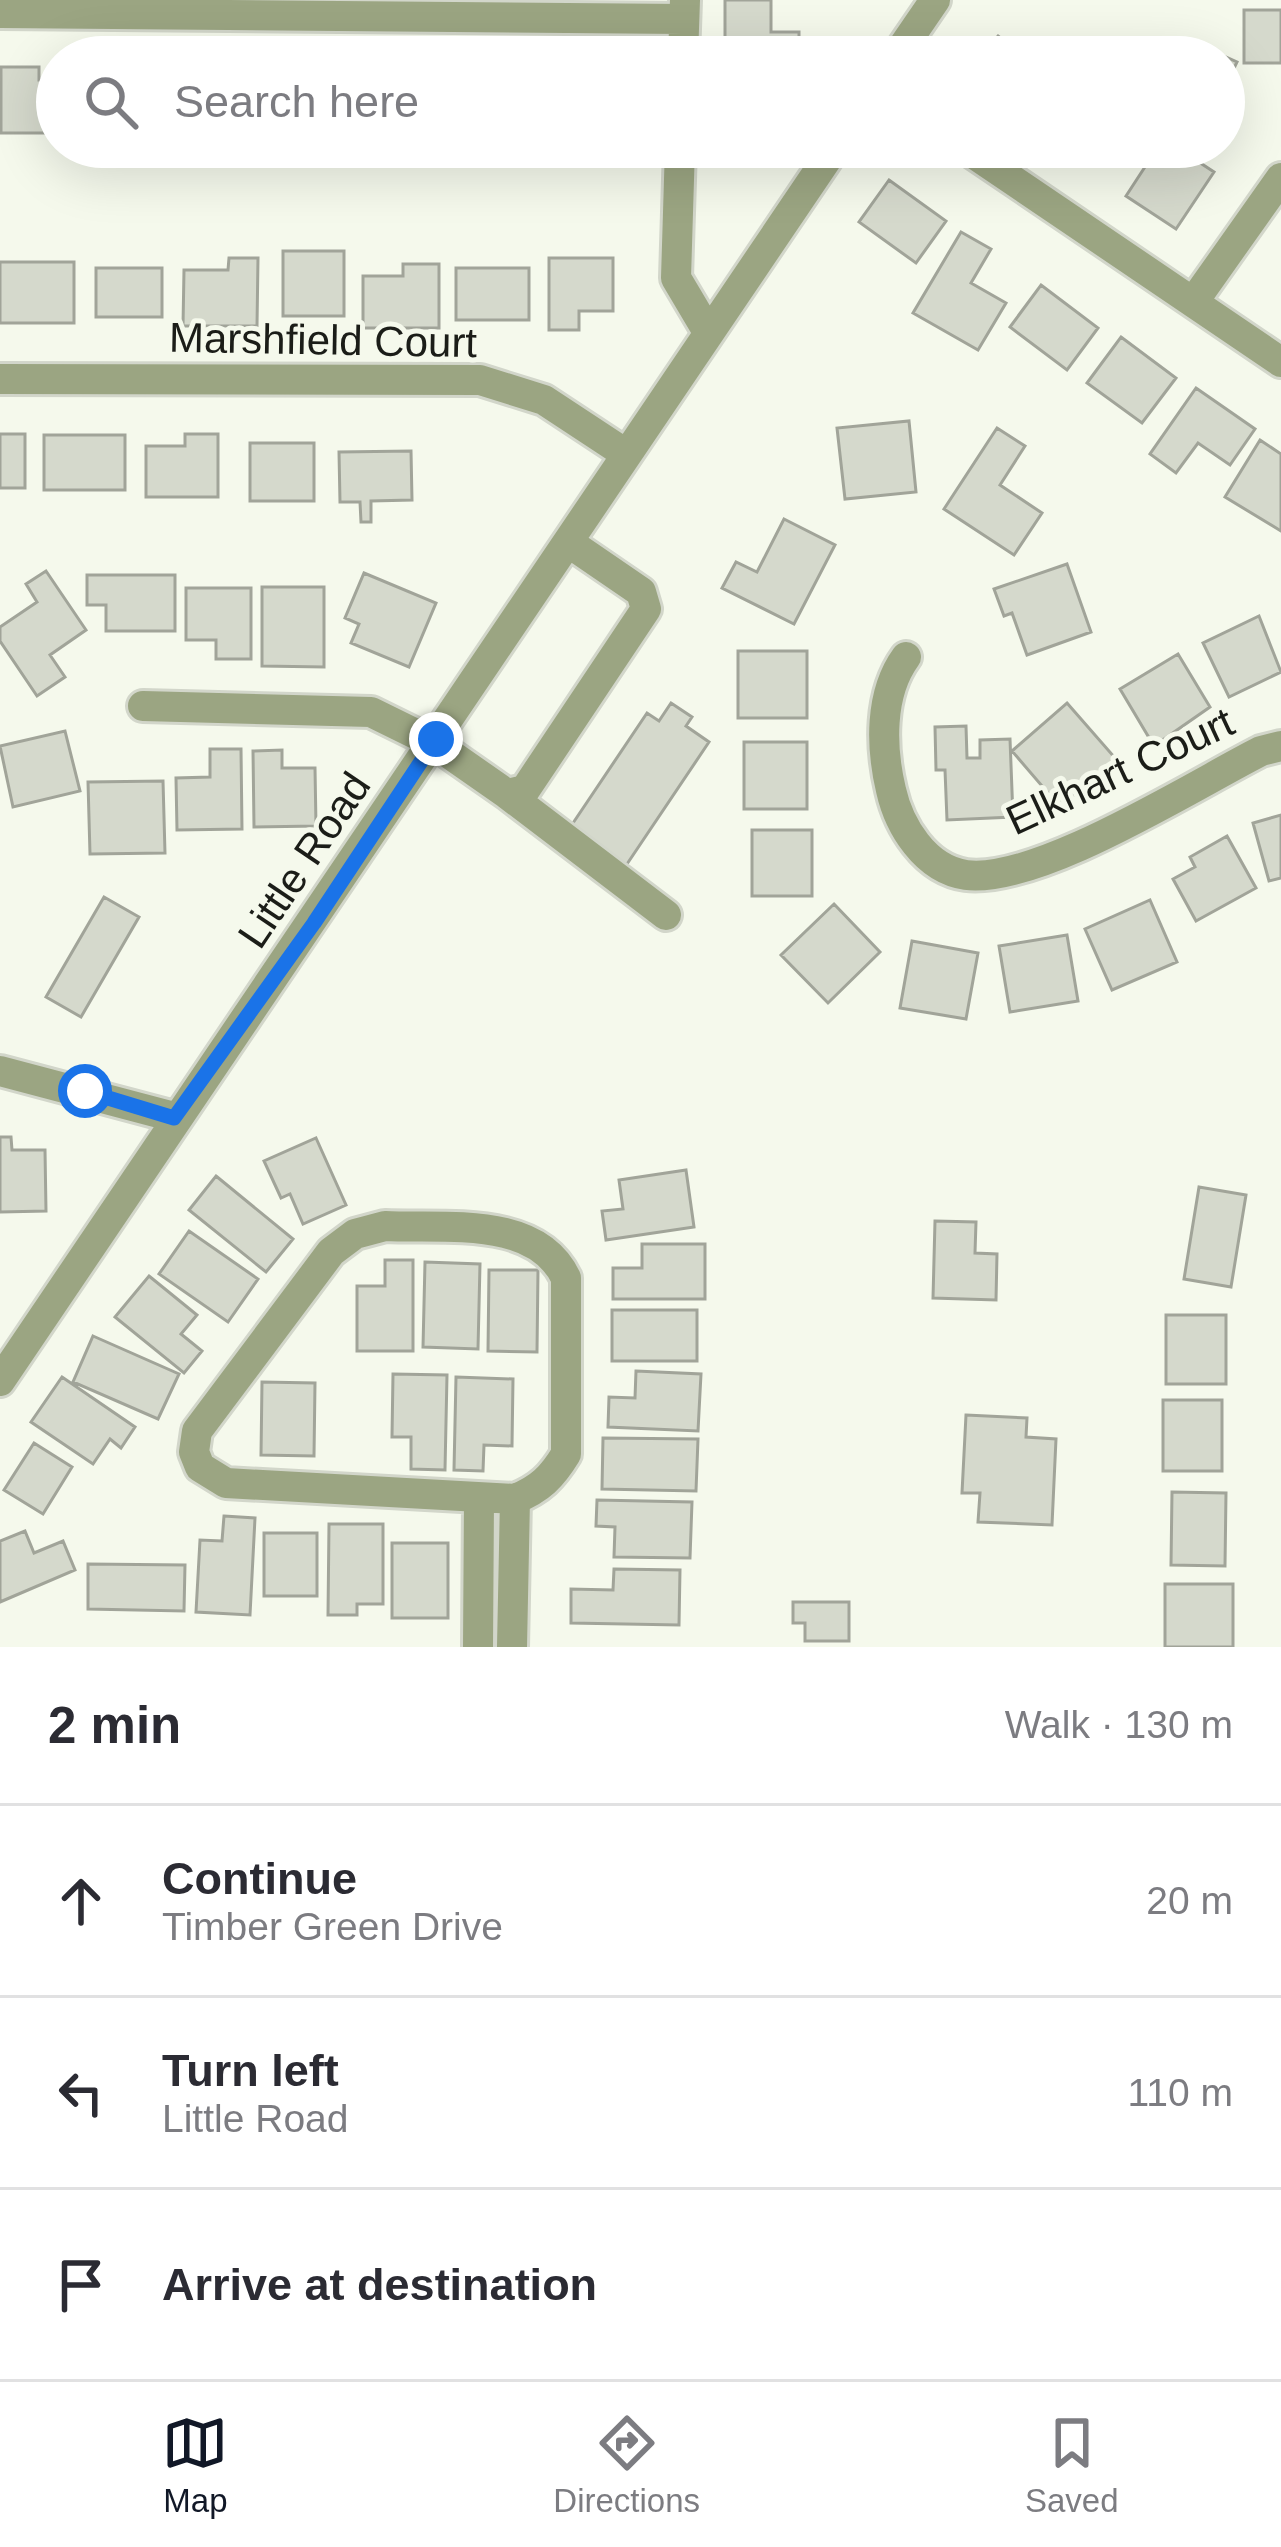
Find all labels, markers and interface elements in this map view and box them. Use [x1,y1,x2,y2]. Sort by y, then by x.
search box [36,36,1245,168]
icon: search [78,69,144,135]
text: Search here [174,76,419,127]
street label: Marshfield Court [169,314,478,366]
street label: Elkhart Court [999,698,1241,844]
route end [409,712,463,766]
street label: Little Road [228,764,380,956]
route start [58,1064,112,1118]
text: 2 min [48,1697,181,1754]
text: Walk · 130 m [1005,1703,1233,1746]
text: Continue [162,1853,357,1904]
icon: ahead [48,1868,114,1934]
text: 20 m [1146,1879,1233,1922]
text: Timber Green Drive [162,1905,503,1948]
text: Turn left [162,2045,339,2096]
icon: left [48,2060,114,2126]
text: 110 m [1128,2071,1233,2114]
text: Little Road [162,2097,348,2140]
icon: arrive [48,2252,114,2318]
text: Arrive at destination [162,2259,597,2310]
tab: Map [162,2410,228,2520]
tab: Directions [553,2410,700,2520]
tab: Saved [1025,2410,1119,2520]

